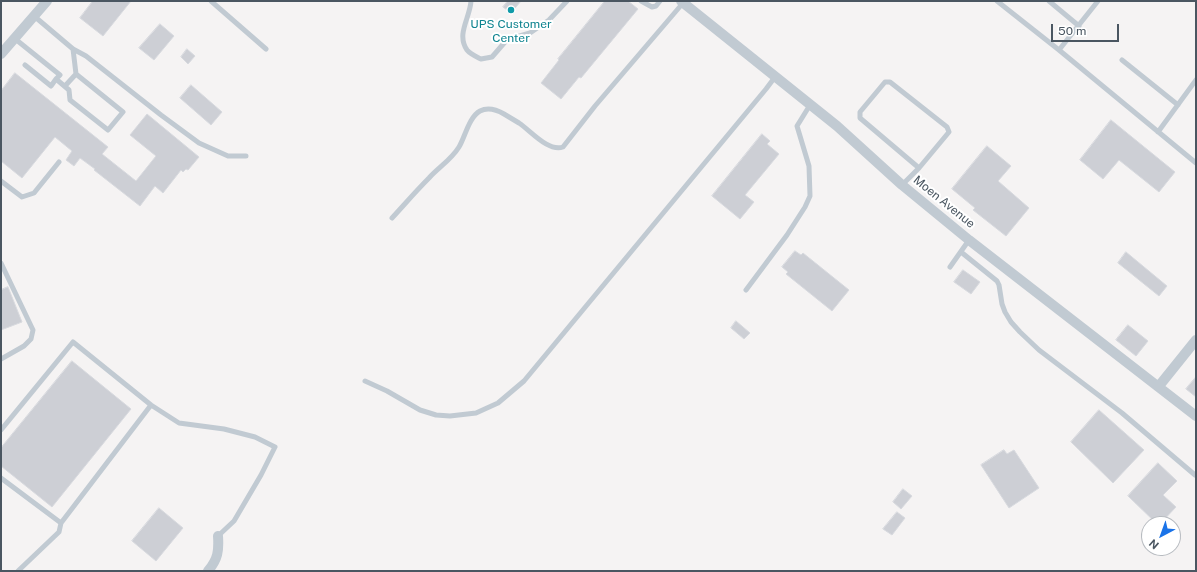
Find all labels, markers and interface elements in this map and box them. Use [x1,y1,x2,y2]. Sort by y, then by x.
marker: UPS Customer Center [506,5,516,15]
scale bar [1053,16,1121,42]
place label: UPS Customer Center [470,17,552,45]
text: 50 m [1058,24,1086,38]
street label: Moen Avenue [910,173,978,231]
north arrow [1141,516,1181,556]
text: N [1147,537,1161,552]

